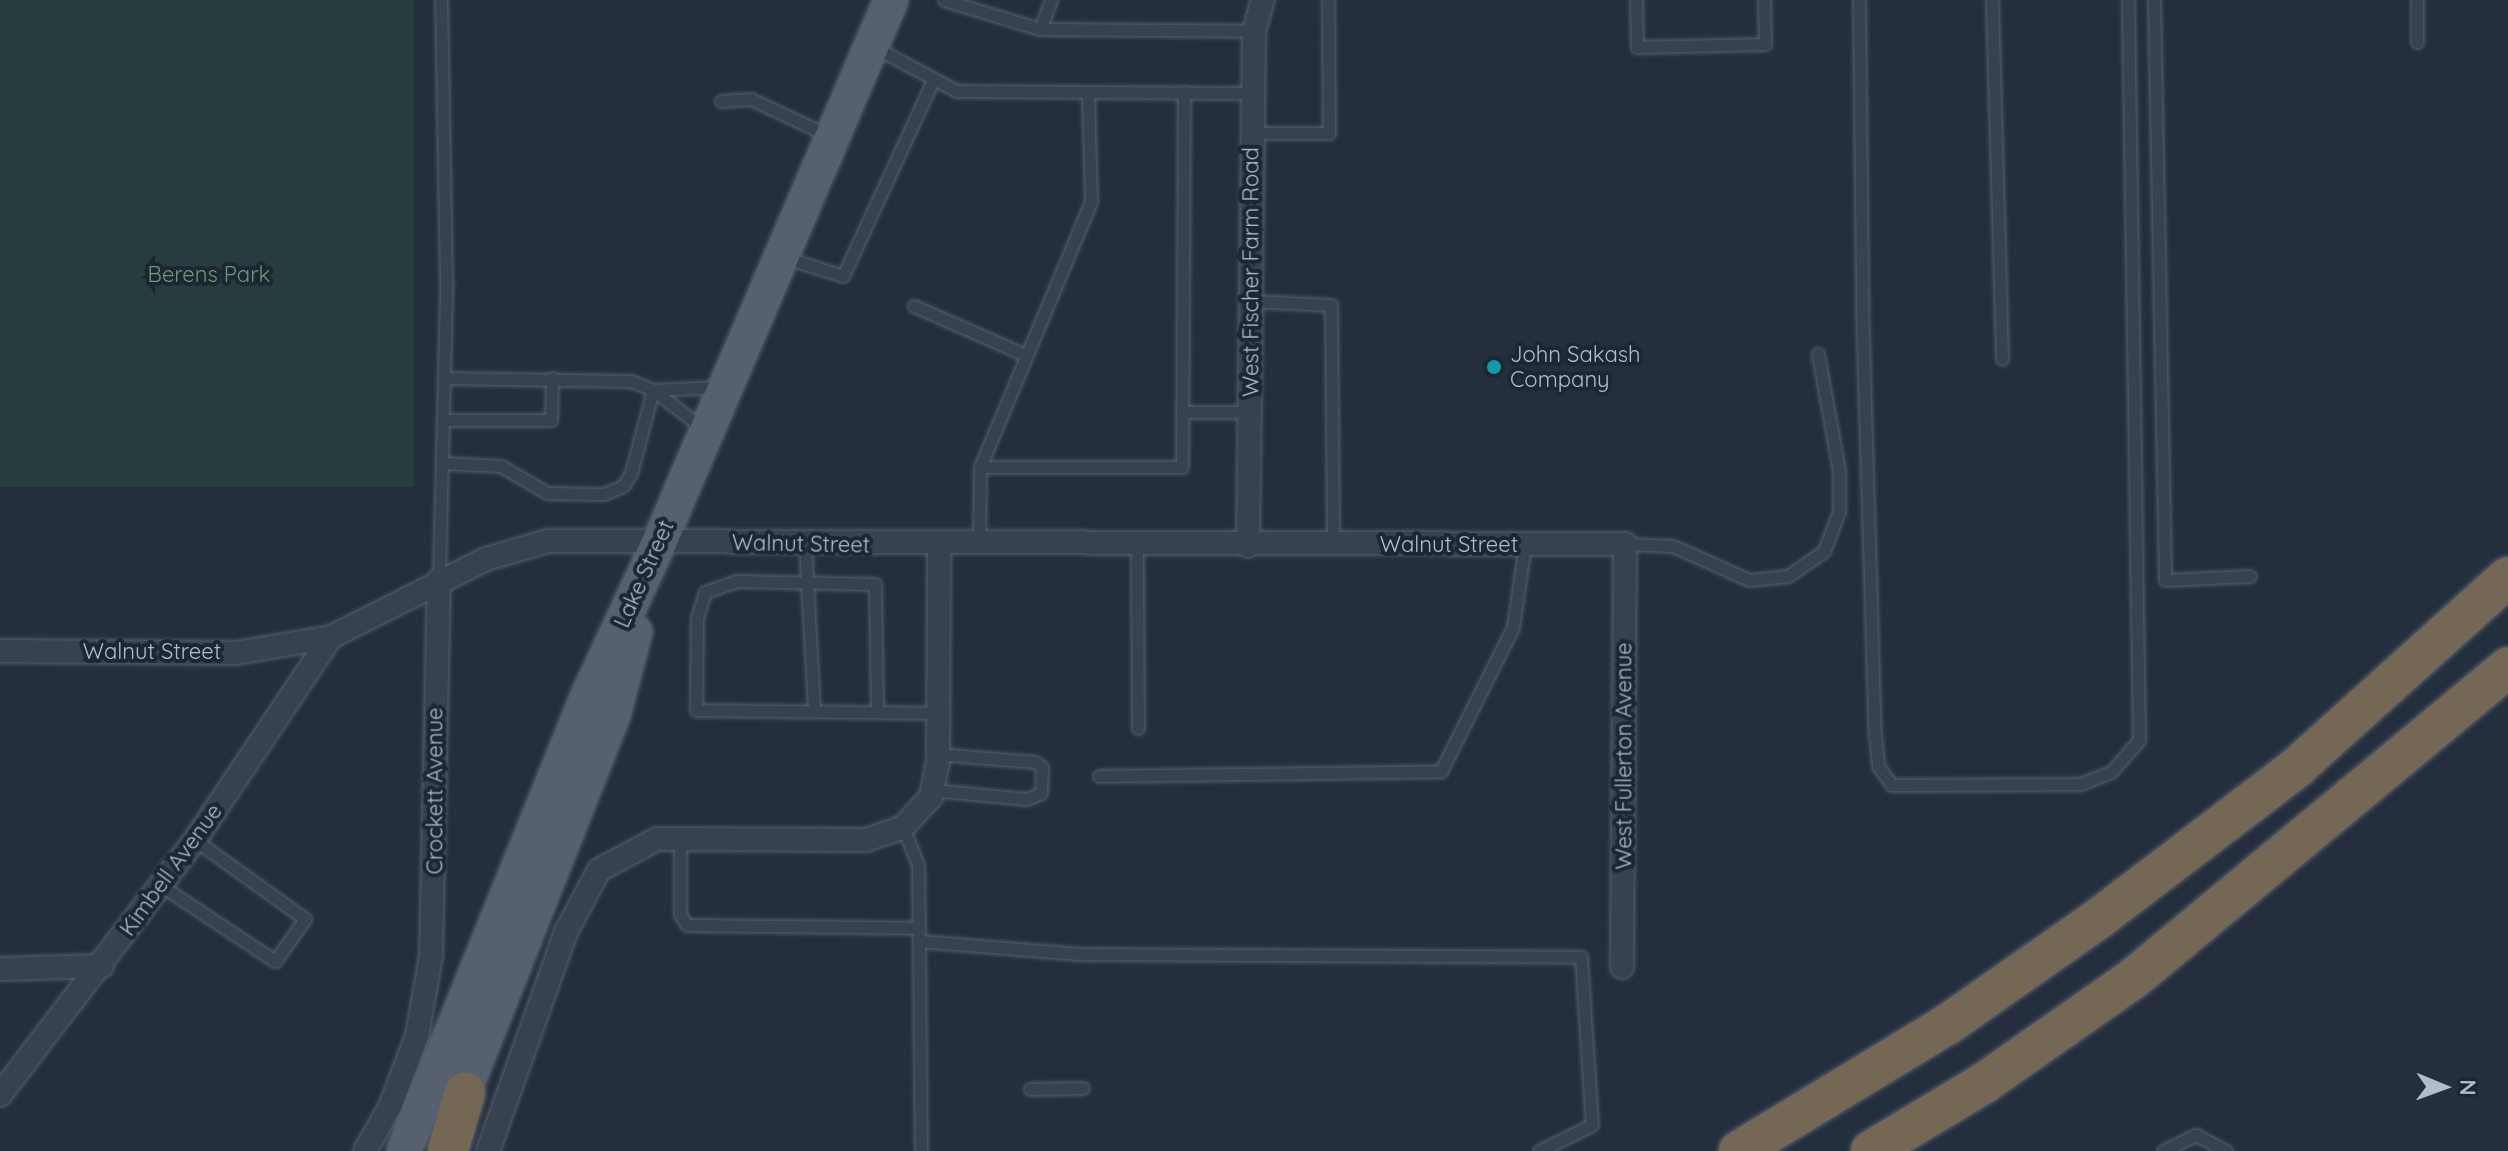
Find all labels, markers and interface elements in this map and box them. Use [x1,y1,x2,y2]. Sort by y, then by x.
street label: West Fischer Farm Road [1238,147,1264,397]
park label: Berens Park [148,262,270,288]
place label: John Sakash Company [1510,341,1641,392]
marker: John Sakash Company [1485,358,1503,376]
street label: Lake Street [609,516,679,632]
street label: Walnut Street [732,530,870,558]
street label: Walnut Street [1380,532,1518,558]
street label: Walnut Street [83,639,221,665]
street label: West Fullerton Avenue [1611,642,1637,870]
street label: Crockett Avenue [422,708,448,874]
street label: Kimbell Avenue [114,799,228,941]
north arrow [2404,1047,2484,1127]
text: N [2454,1079,2482,1096]

